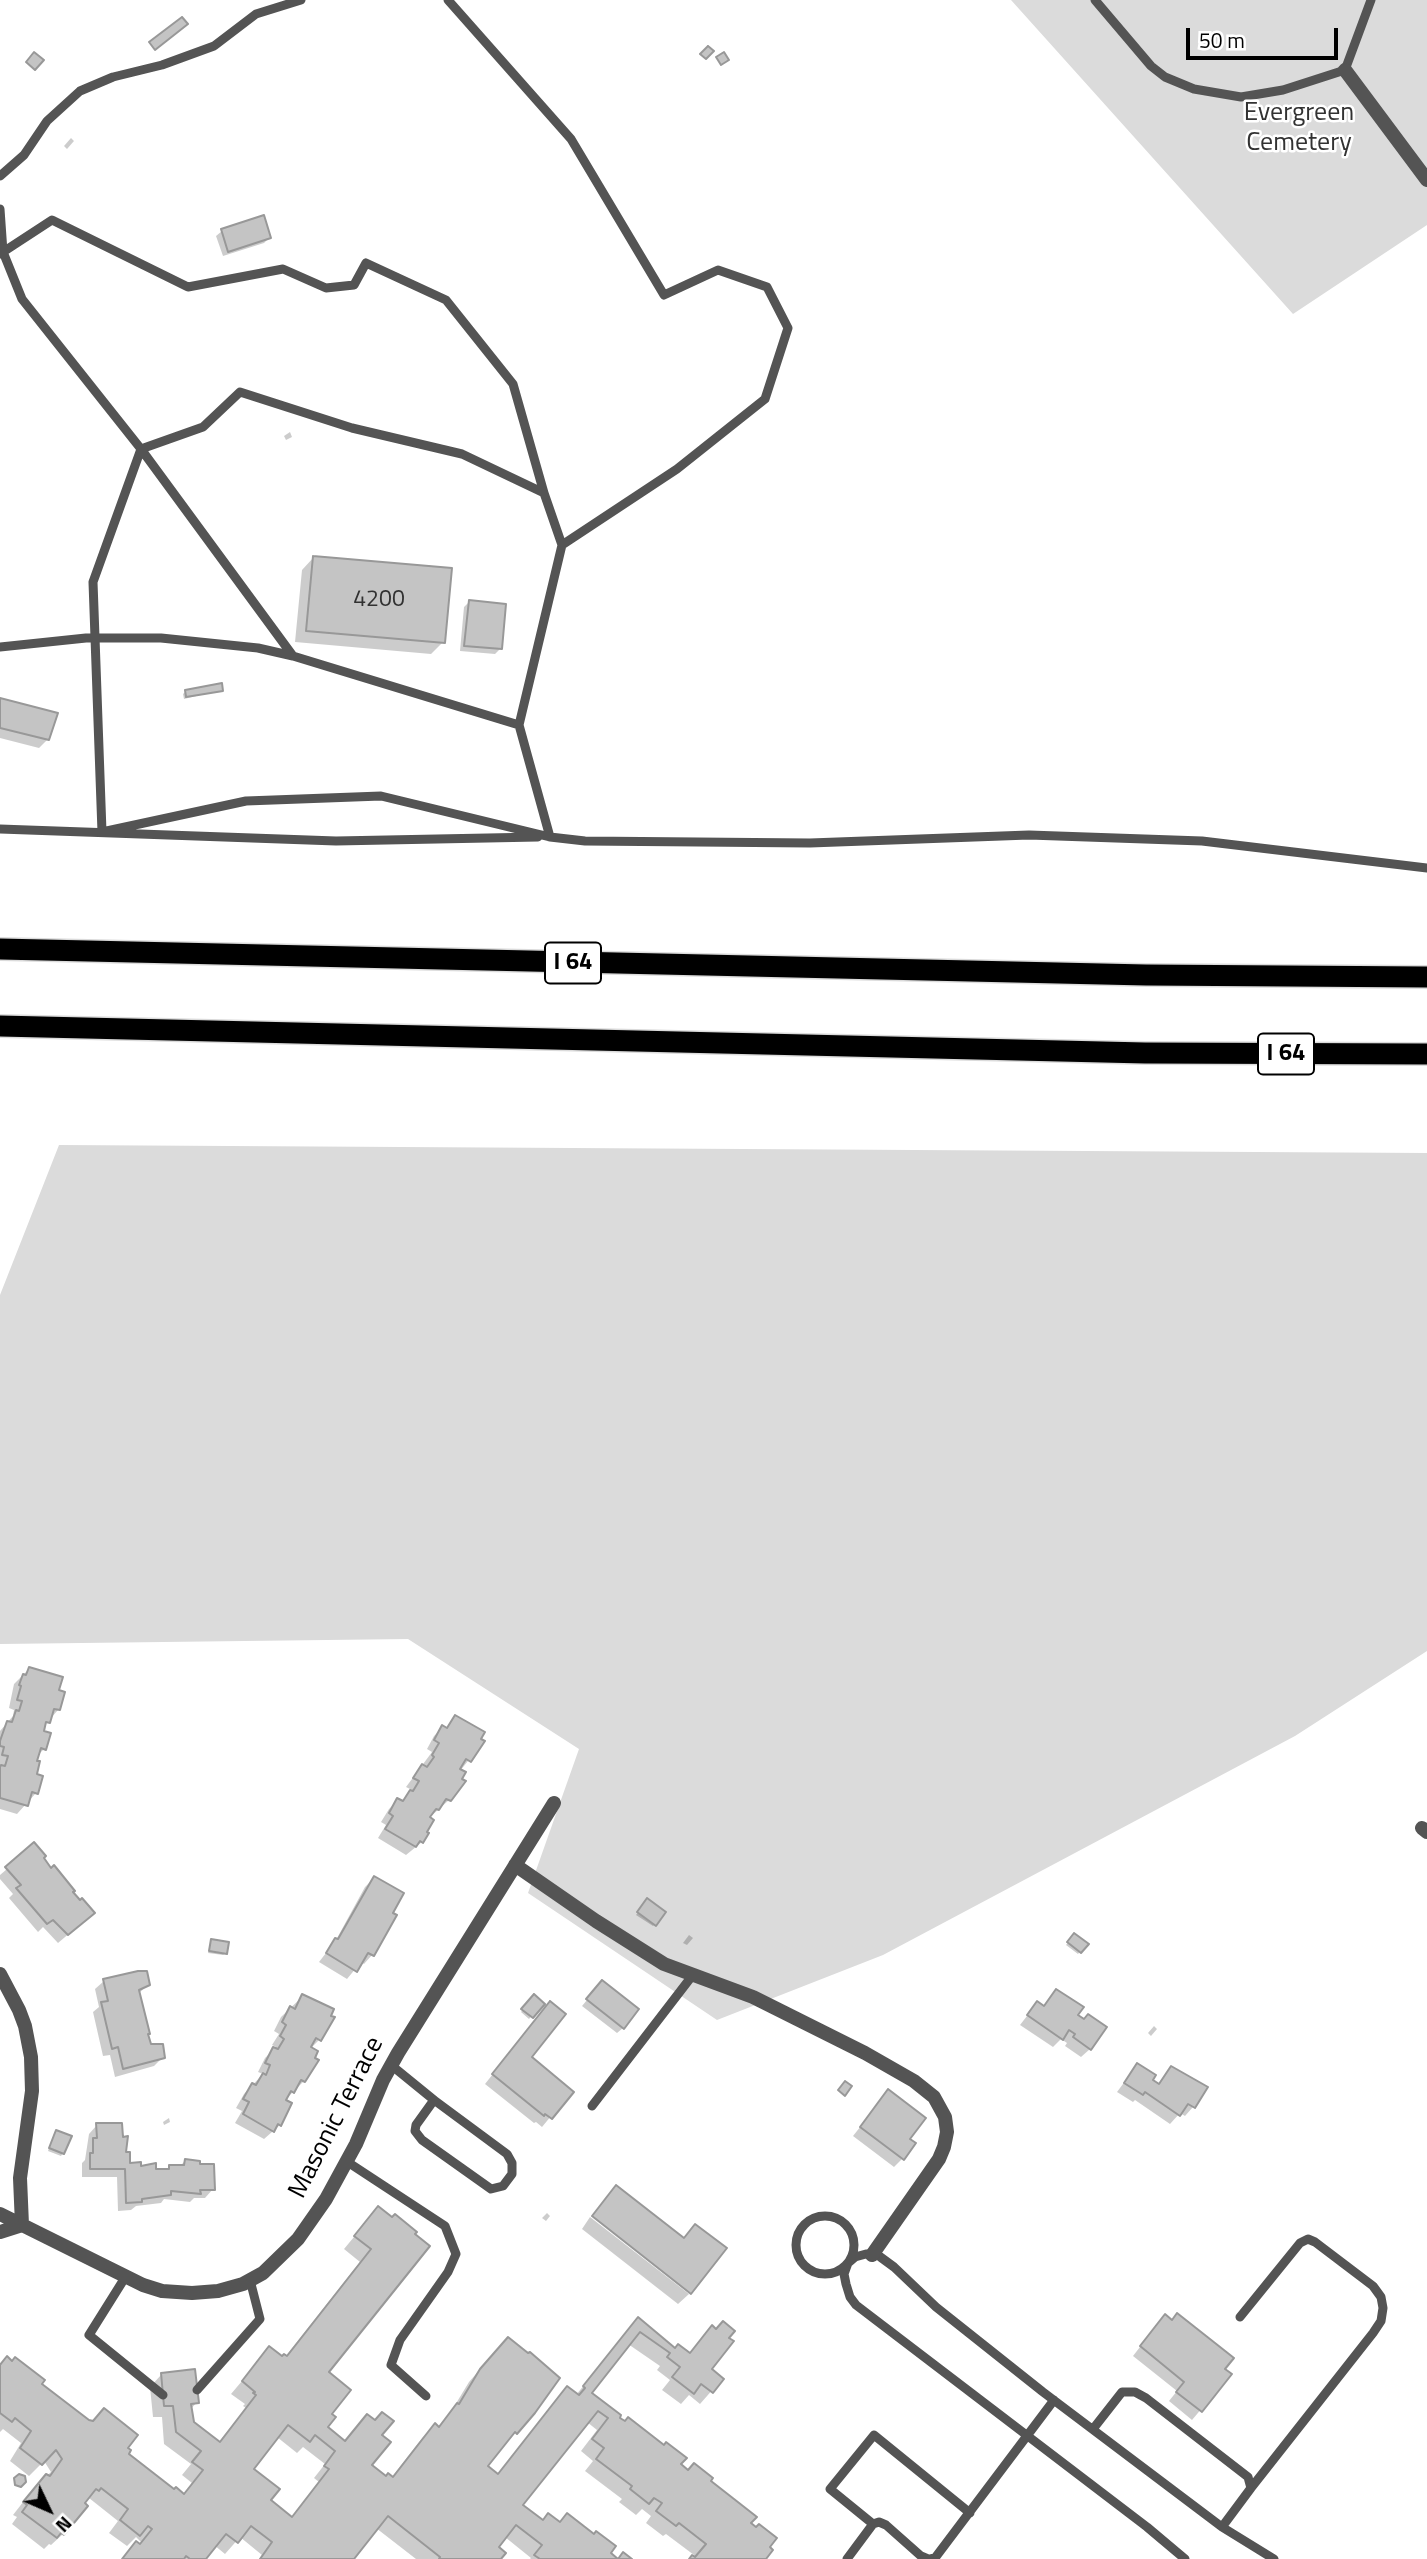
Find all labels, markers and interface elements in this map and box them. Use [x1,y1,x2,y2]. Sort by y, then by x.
scale bar [1189,14,1341,58]
text: 50 m [1199,24,1245,56]
park label: Evergreen Cemetery [1244,98,1354,160]
house number: 4200 [353,586,405,614]
road number: I 64 [545,943,601,984]
road number: I 64 [1258,1034,1314,1074]
street label: Masonic Terrace [283,2032,391,2204]
north arrow [14,2475,84,2545]
text: N [49,2510,79,2540]

